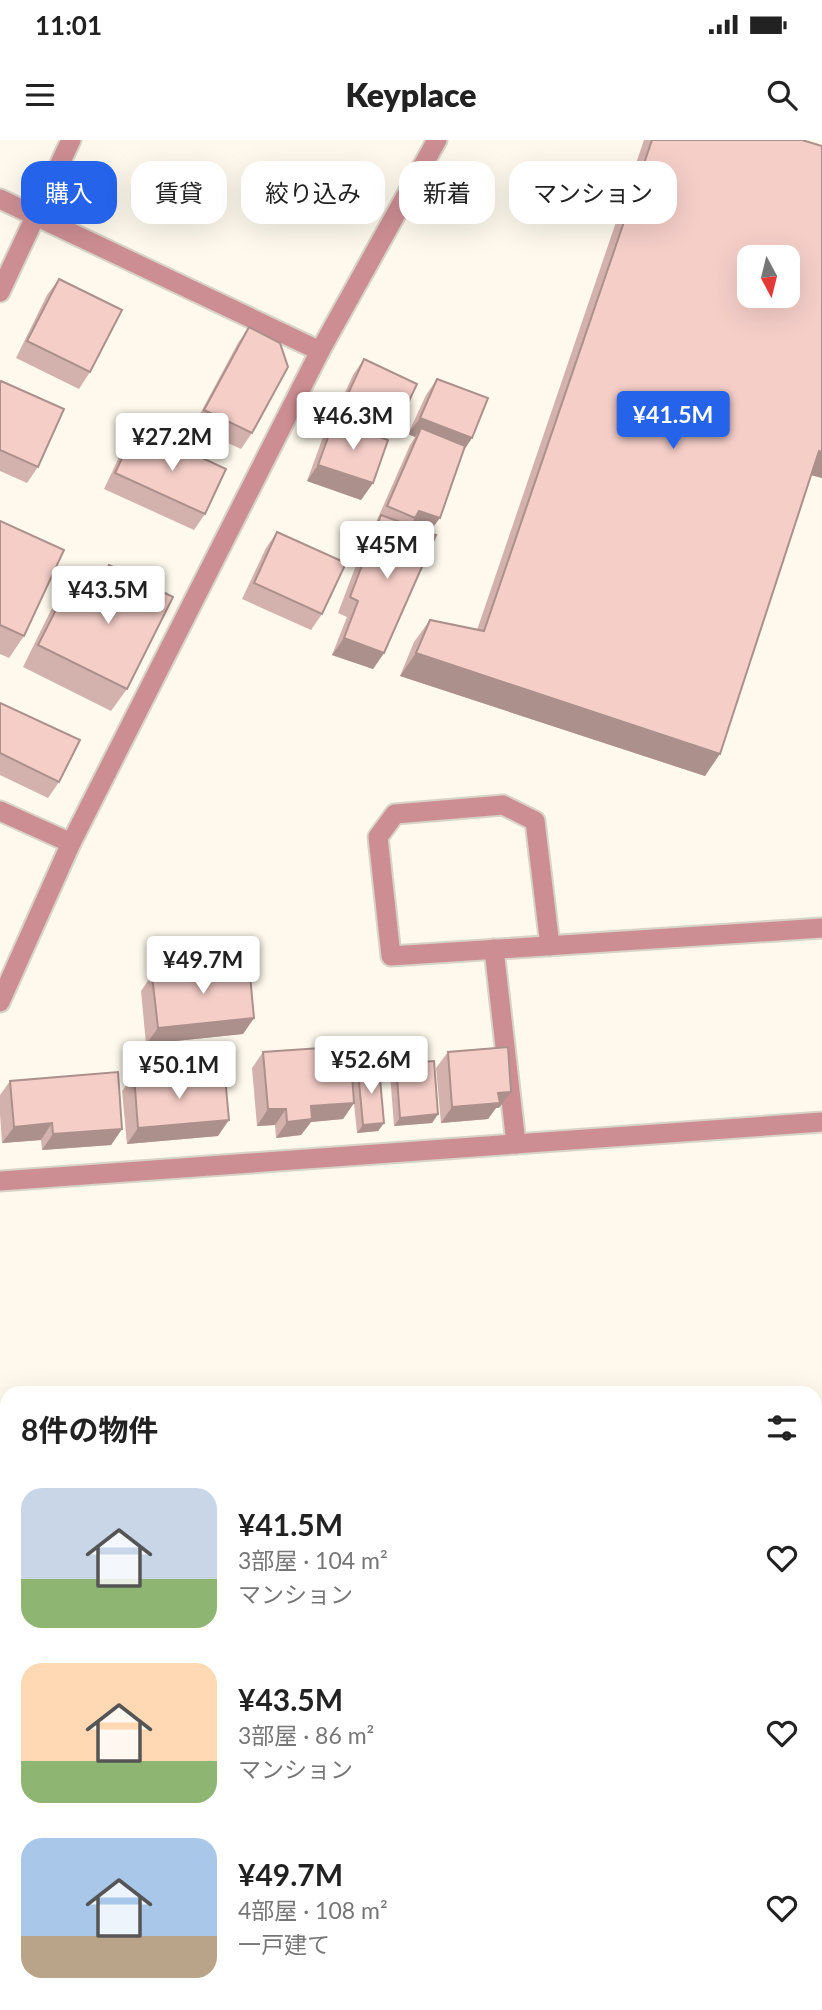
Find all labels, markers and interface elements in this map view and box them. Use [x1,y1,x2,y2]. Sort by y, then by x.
text: 11:01 [35,9,102,41]
text: Keyplace [345,75,477,114]
icon: menu [21,76,59,114]
icon: search [763,76,801,114]
chip: 購入 [21,161,117,224]
chip: 賃貸 [131,161,227,224]
chip: 絞り込み [241,161,385,224]
chip: 新着 [399,161,495,224]
chip: マンション [509,161,677,224]
north arrow [737,245,800,308]
map controls [737,245,800,308]
pin: ¥46.3M [296,392,410,452]
pin: ¥41.5M [616,392,730,451]
text: ¥41.5M [633,400,713,428]
text: ¥46.3M [313,401,393,429]
pin: ¥27.2M [115,414,229,473]
text: ¥27.2M [132,422,212,450]
pin: ¥45M [346,522,428,581]
text: ¥45M [356,530,418,558]
pin: ¥43.5M [51,566,165,626]
text: ¥43.5M [68,575,148,603]
pin: ¥49.7M [146,936,260,996]
text: ¥49.7M [163,945,243,973]
pin: ¥52.6M [314,1037,428,1096]
pin: ¥50.1M [122,1042,236,1101]
text: ¥52.6M [331,1045,411,1073]
text: ¥50.1M [139,1050,219,1078]
icon: filters [763,1409,801,1447]
text: 8件の物件 [21,1411,158,1447]
text: ¥41.5M [238,1506,343,1542]
icon: home [77,1516,161,1600]
icon: heart [763,1539,801,1577]
text: 3部屋 · 104 m² [238,1546,388,1574]
text: マンション [238,1580,353,1608]
text: ¥43.5M [238,1681,343,1717]
icon: home [77,1691,161,1775]
icon: heart [763,1714,801,1752]
text: 3部屋 · 86 m² [238,1721,374,1749]
text: マンション [238,1755,353,1783]
text: ¥49.7M [238,1856,343,1892]
icon: home [77,1866,161,1950]
icon: heart [763,1889,801,1927]
text: 4部屋 · 108 m² [238,1896,388,1924]
text: 一戸建て [238,1930,330,1958]

